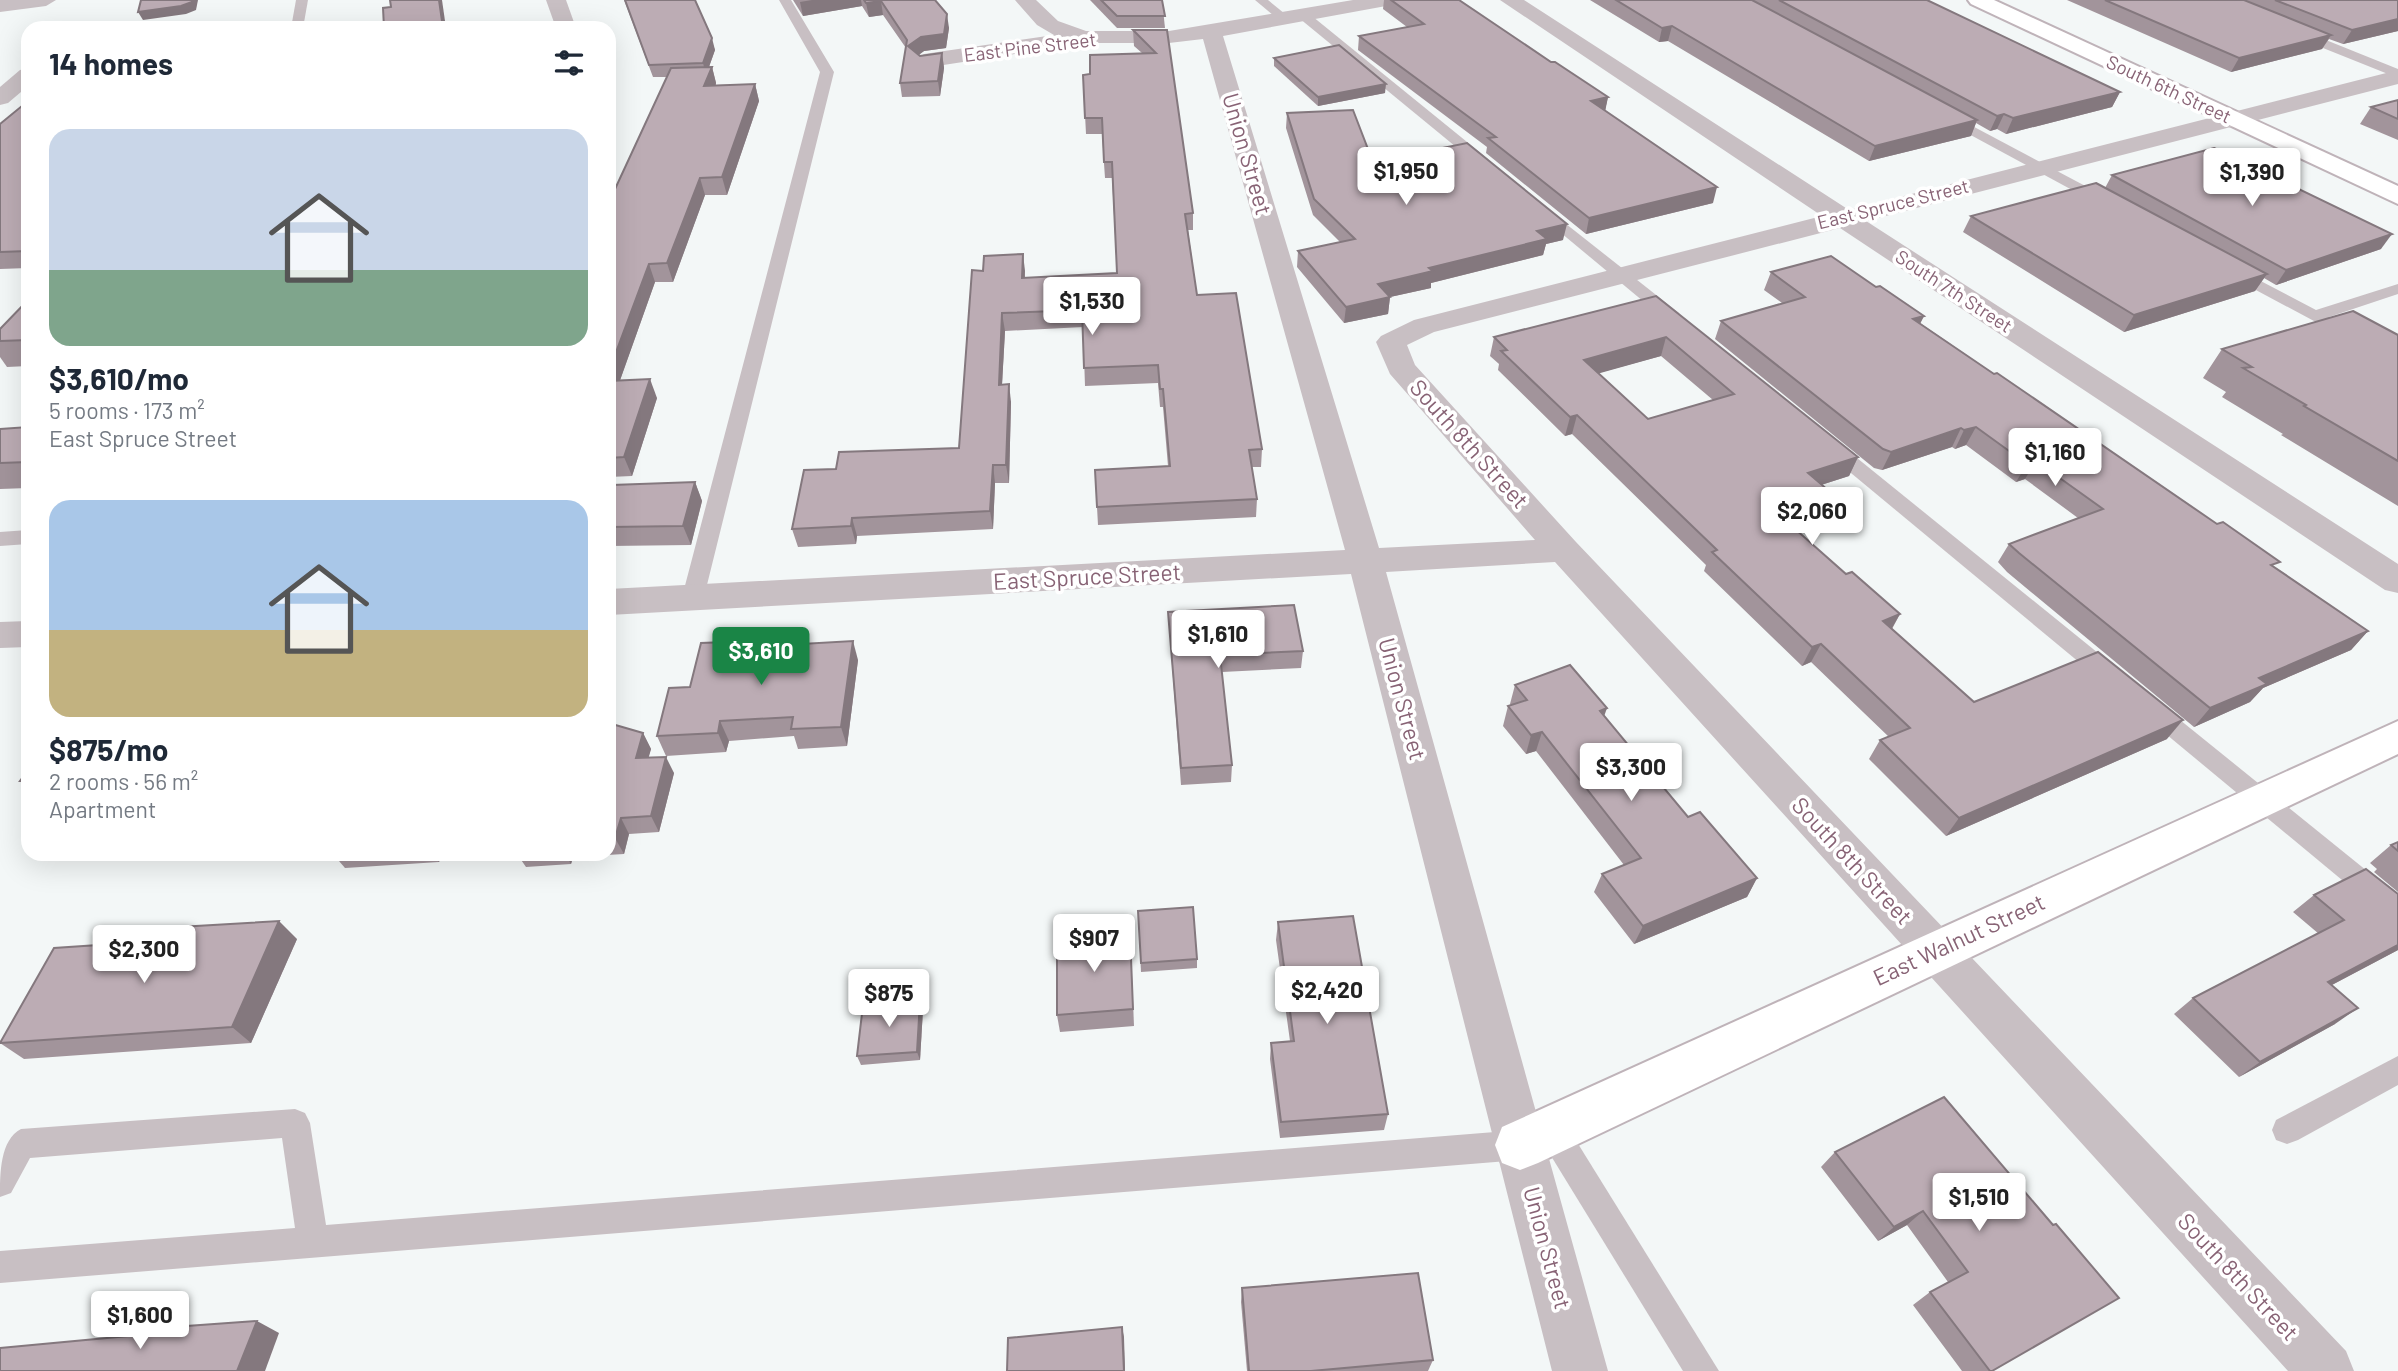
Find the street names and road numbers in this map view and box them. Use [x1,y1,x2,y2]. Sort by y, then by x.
street label: East Pine Street [963,27,1097,66]
street label: South 6th Street [2103,50,2235,128]
street label: Union Street [1217,90,1279,218]
street label: East Spruce Street [1815,174,1971,233]
street label: South 7th Street [1892,244,2017,337]
street label: South 8th Street [1405,373,1535,514]
street label: East Spruce Street [992,557,1182,595]
street label: Union Street [1373,635,1433,763]
street label: South 8th Street [1787,791,1919,930]
street label: East Walnut Street [1868,887,2049,991]
street label: Union Street [1518,1184,1578,1312]
street label: South 8th Street [2173,1207,2305,1346]

